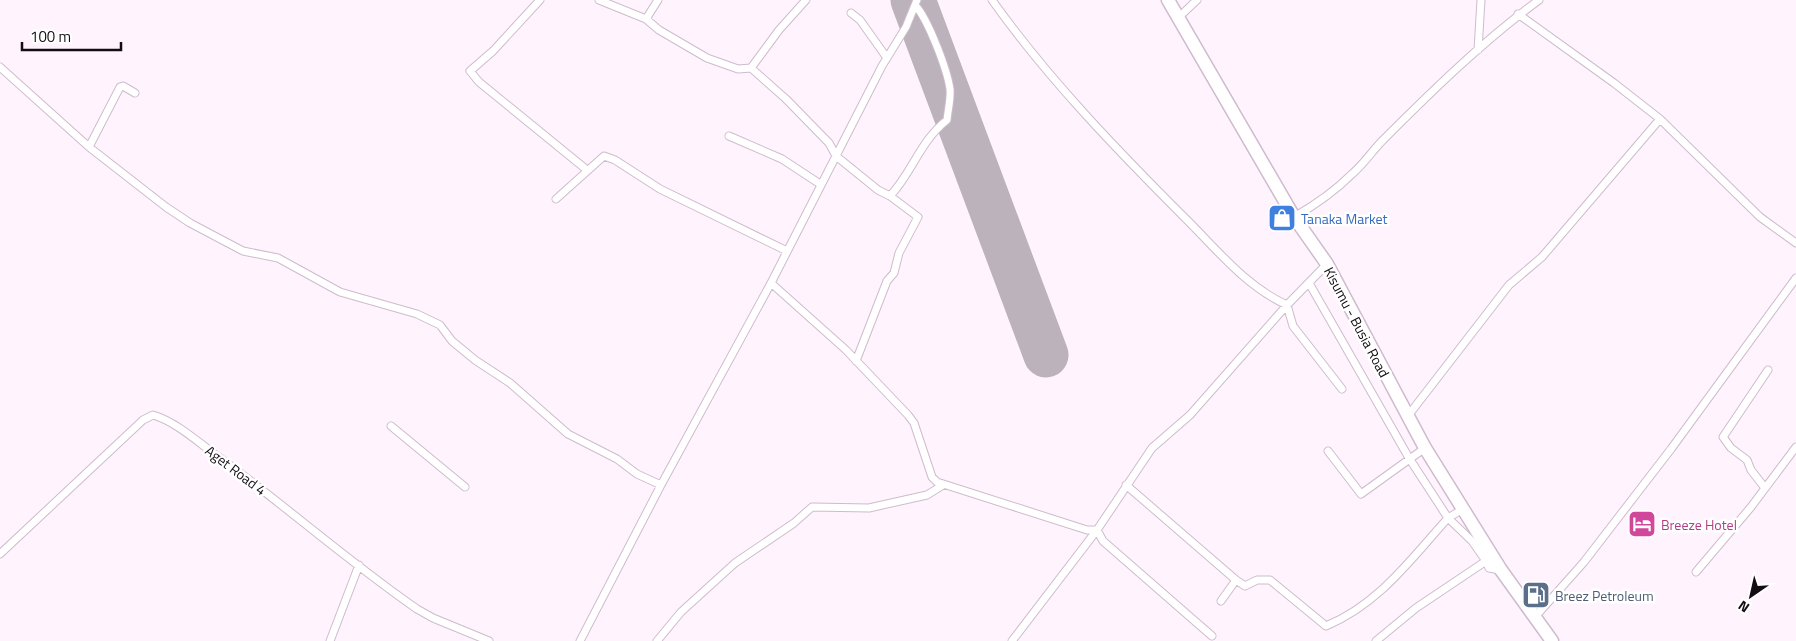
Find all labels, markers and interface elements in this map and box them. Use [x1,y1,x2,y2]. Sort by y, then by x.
scale bar [22,20,121,52]
text: 100 m [30,25,71,48]
shop icon: Tanaka Market [1267,203,1297,233]
place label: Tanaka Market [1301,208,1388,229]
street label: Kisumu - Busia Road [1319,263,1395,381]
street label: Aget Road 4 [201,440,271,500]
hotel icon: Breeze Hotel [1627,509,1657,539]
place label: Breeze Hotel [1661,514,1737,535]
north arrow [1726,571,1776,621]
fuel station icon: Breez Petroleum [1521,580,1551,610]
place label: Breez Petroleum [1555,585,1654,606]
text: N [1734,596,1753,619]

